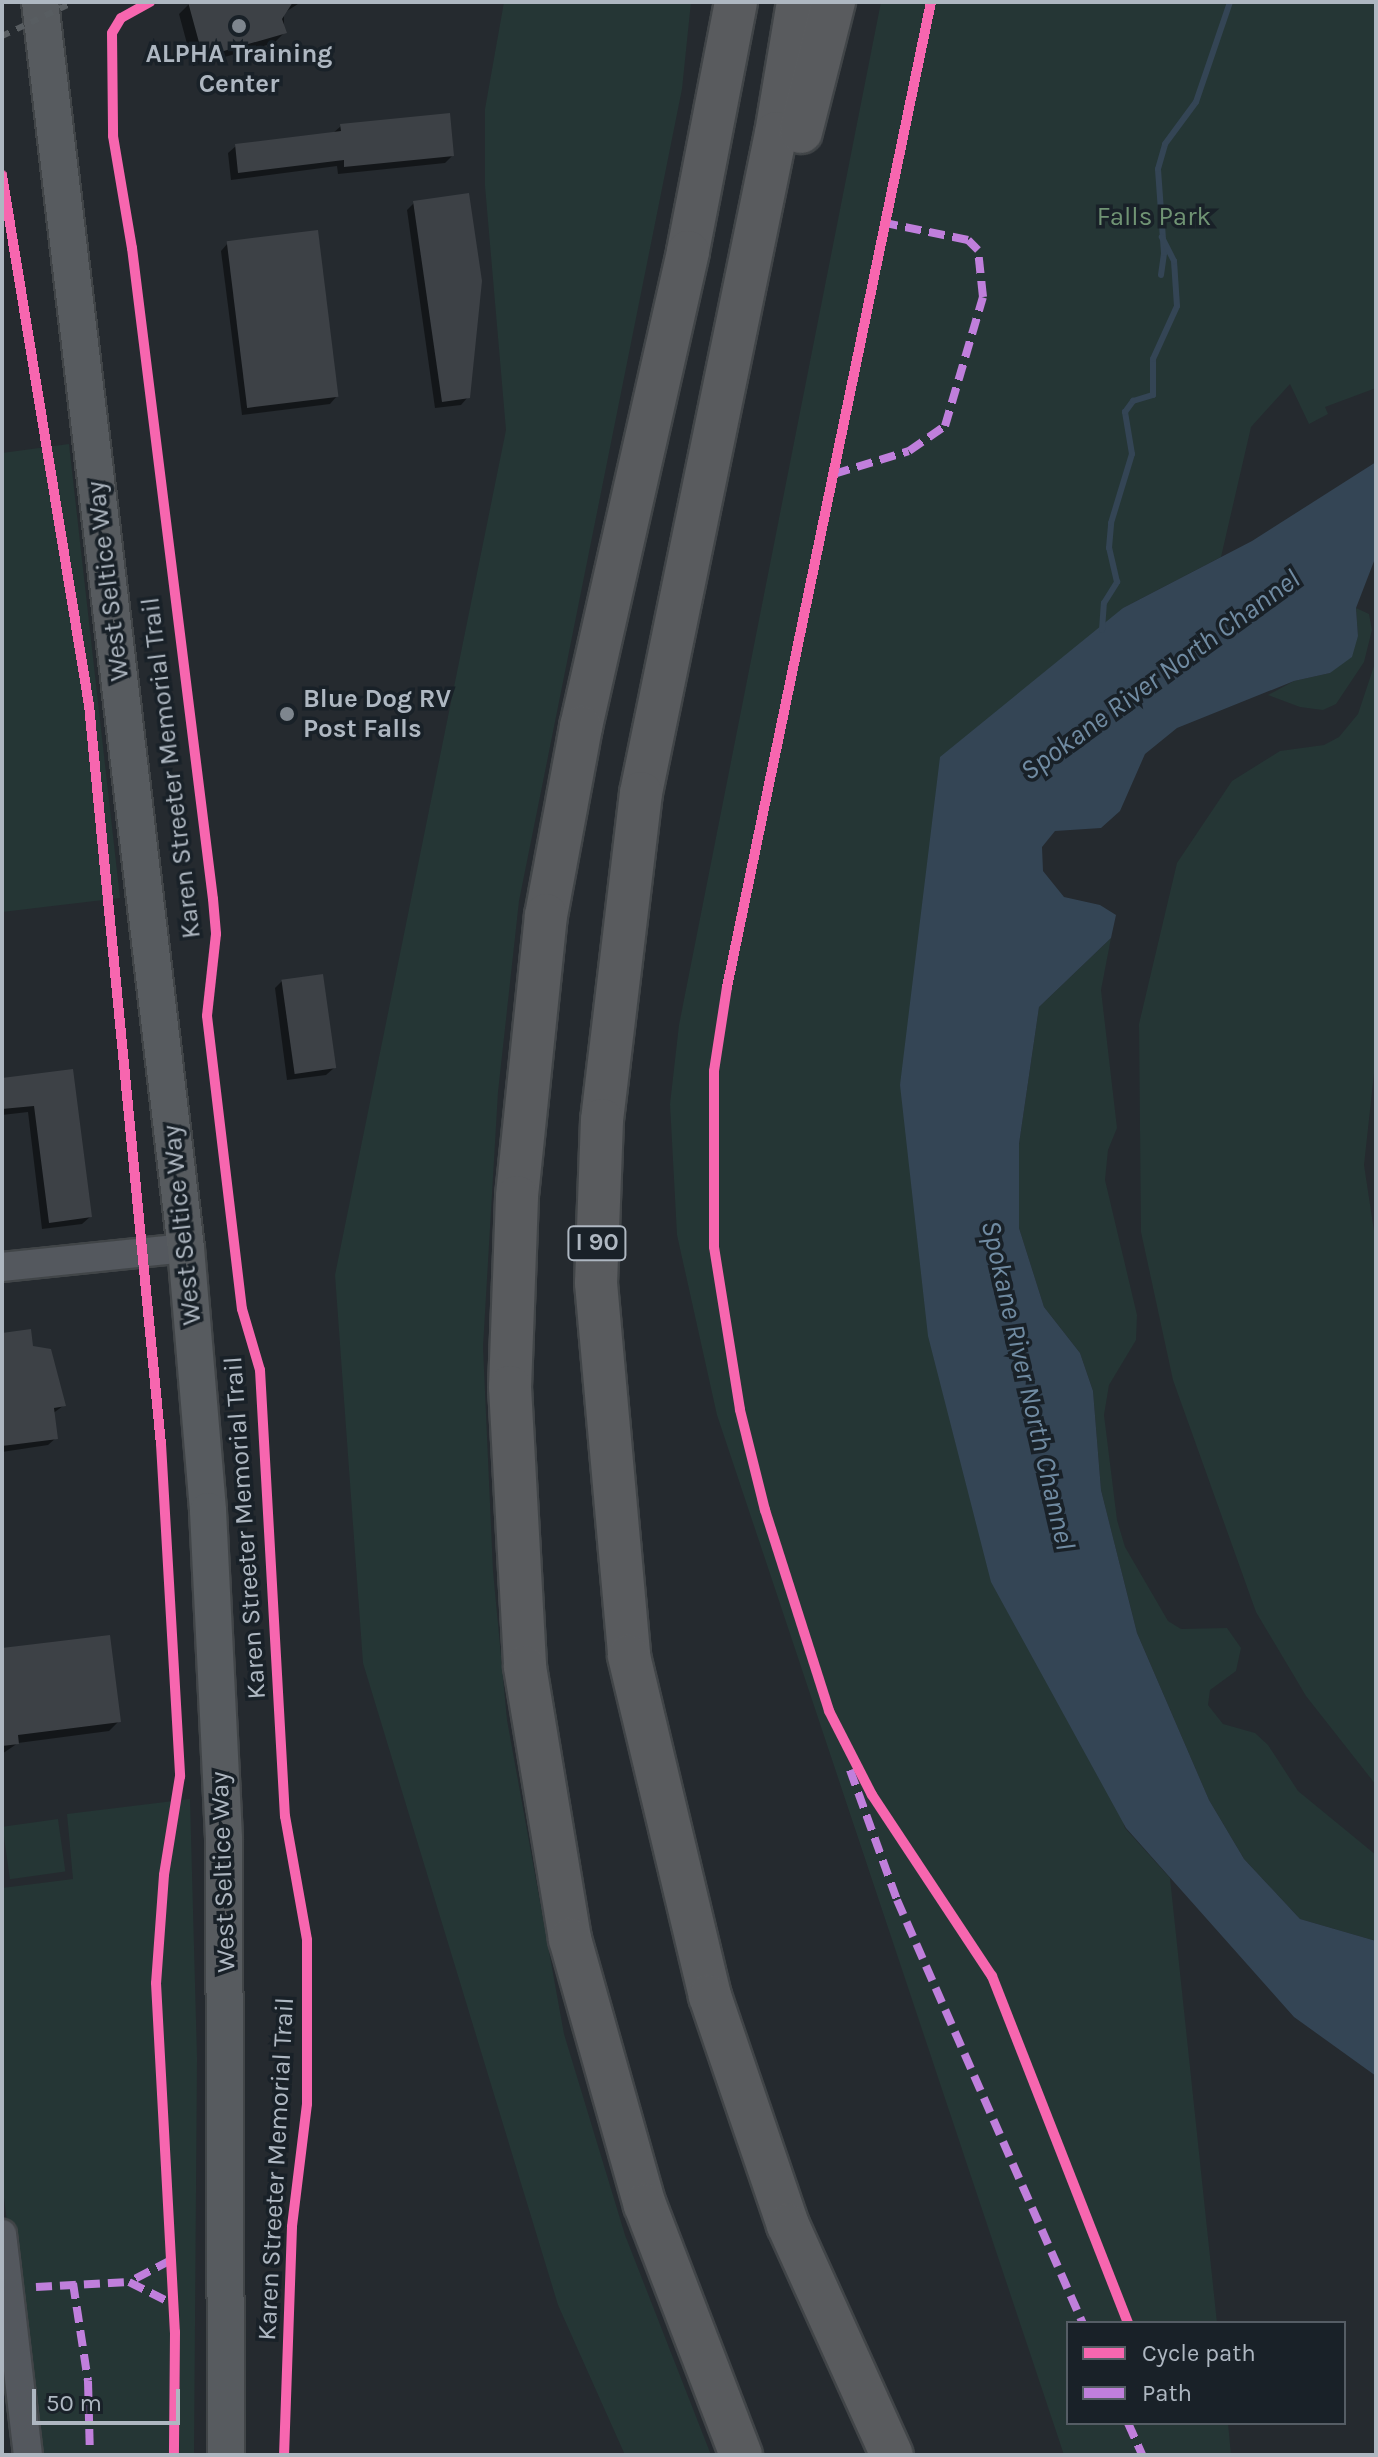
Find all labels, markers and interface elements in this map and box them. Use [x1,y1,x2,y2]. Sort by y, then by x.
marker: ALPHA Training Center [230,17,248,35]
place label: ALPHA Training Center [146,38,332,100]
park label: Falls Park [1097,201,1211,233]
street label: West Seltice Way [80,479,136,683]
water label: Spokane River North Channel [1014,562,1306,788]
street label: Karen Streeter Memorial Trail [135,596,207,940]
place label: Blue Dog RV Post Falls [303,683,451,744]
marker: Blue Dog RV Post Falls [278,705,296,723]
street label: West Seltice Way [156,1123,208,1327]
water label: Spokane River North Channel [974,1217,1082,1553]
road number: I 90 [567,1223,627,1263]
street label: Karen Streeter Memorial Trail [217,1355,273,1701]
street label: West Seltice Way [204,1771,242,1973]
street label: Karen Streeter Memorial Trail [251,1997,301,2341]
legend [1066,2321,1346,2425]
text: Cycle path [1142,2339,1256,2367]
scale bar [36,2373,184,2423]
text: Path [1142,2379,1192,2407]
text: 50 m [46,2389,102,2417]

